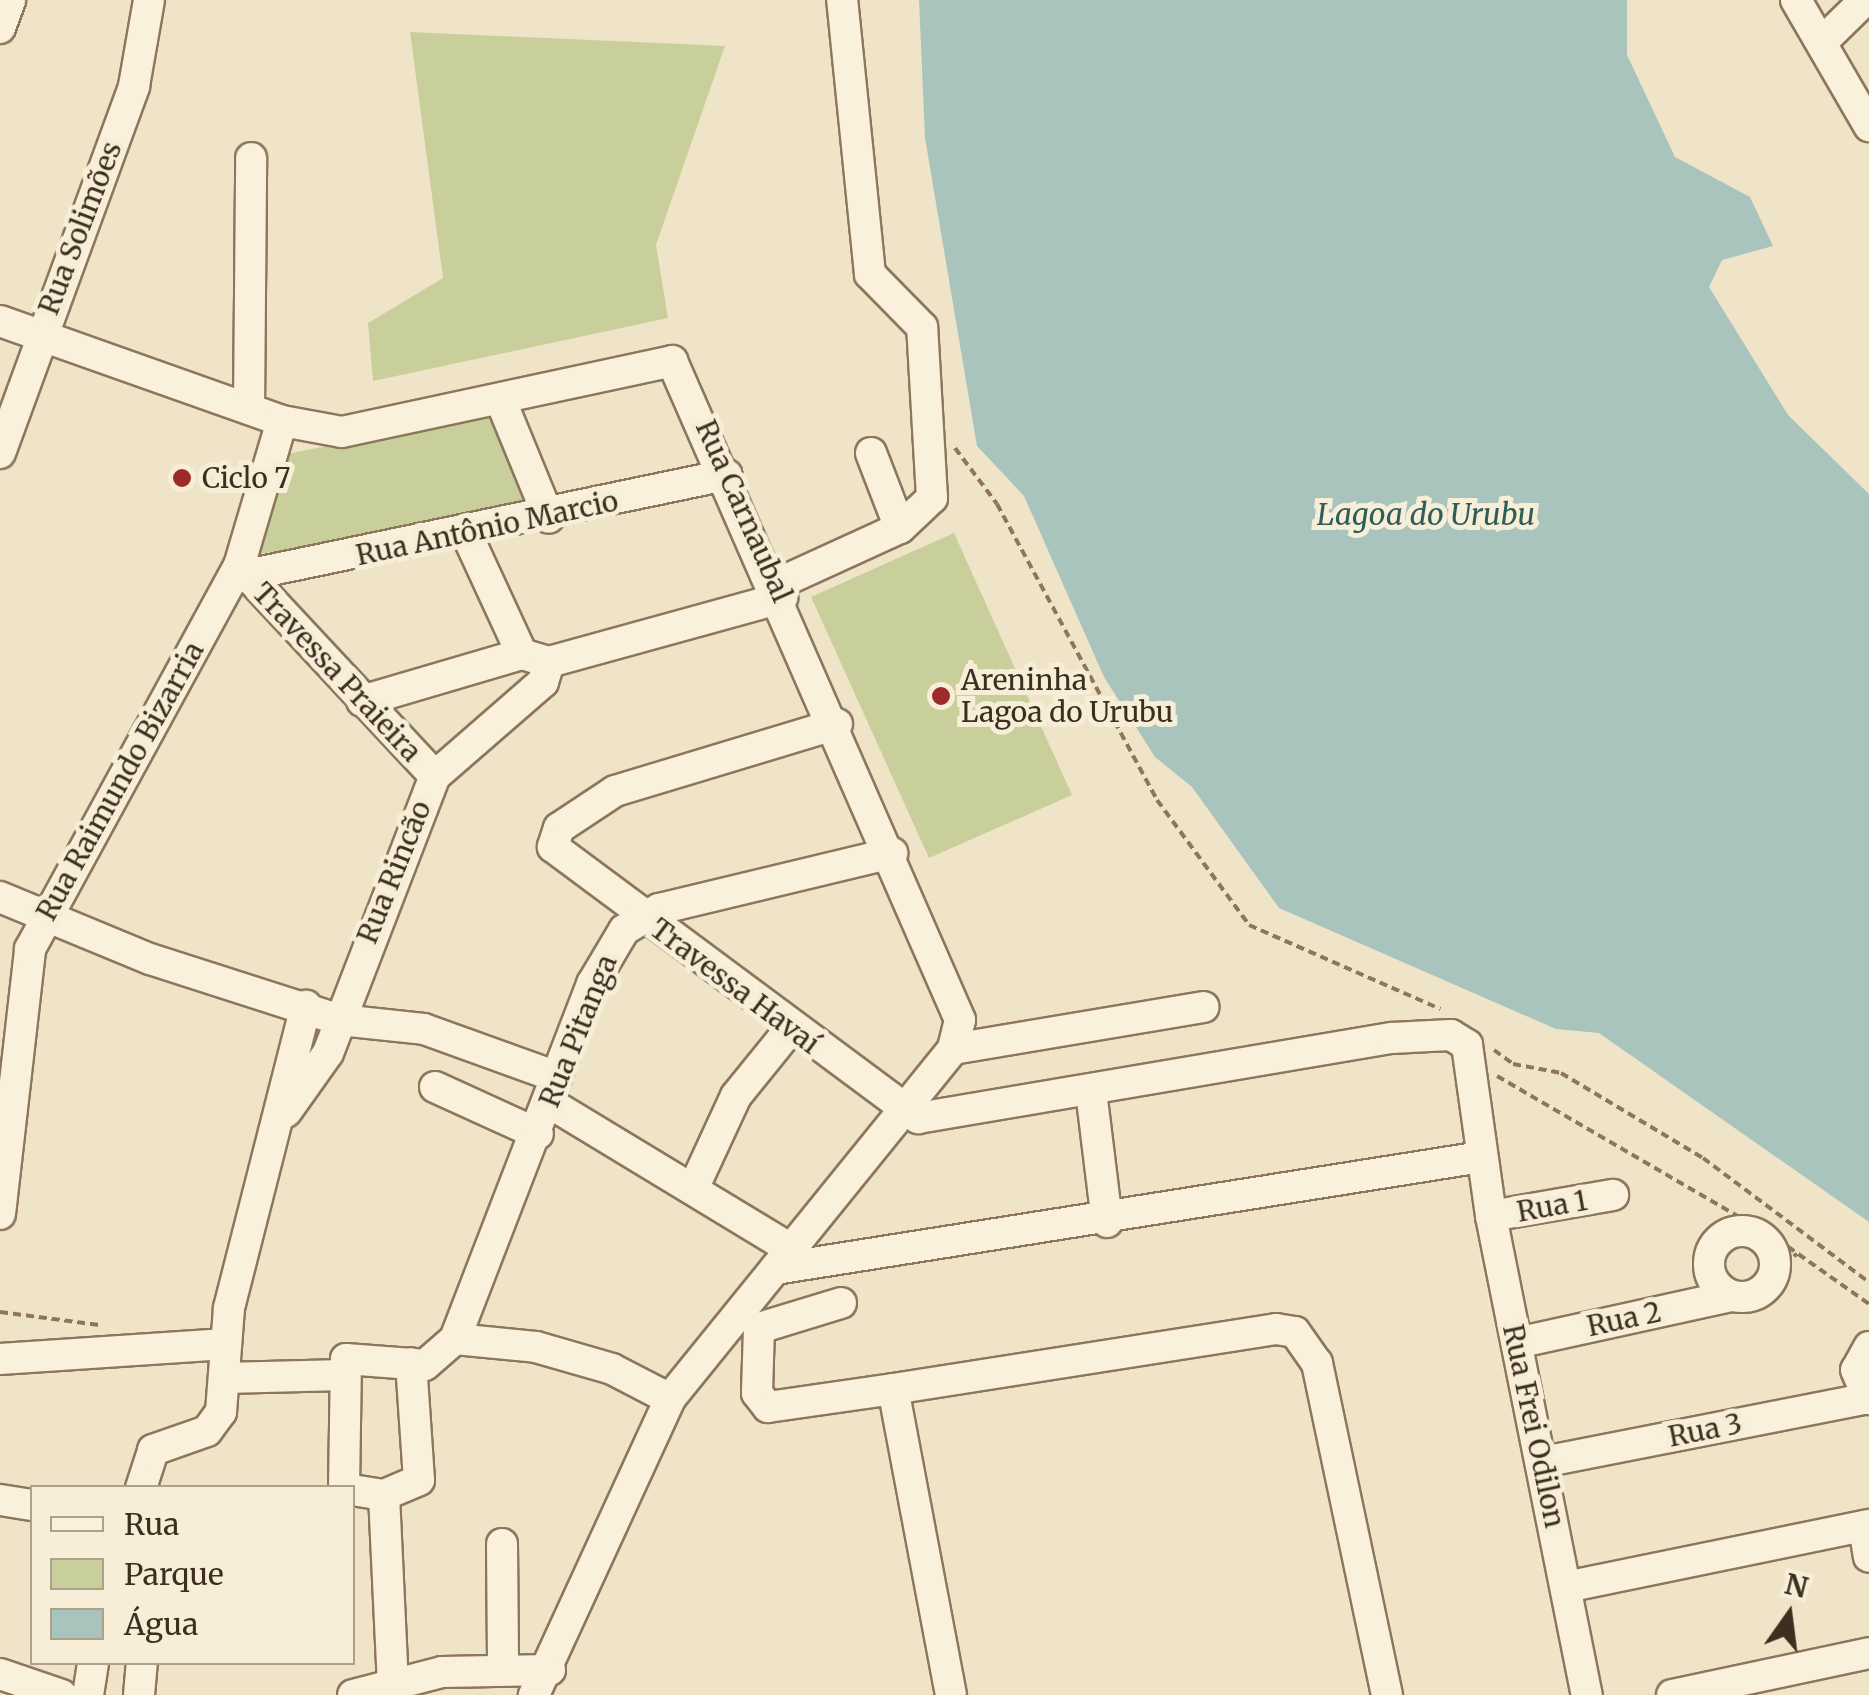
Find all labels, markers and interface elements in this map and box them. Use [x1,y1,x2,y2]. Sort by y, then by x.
street label: Rua Solimões [32,137,128,319]
street label: Rua Carnaubal [689,415,799,607]
place label: Ciclo 7 [202,461,290,495]
marker: Ciclo 7 [171,467,193,489]
street label: Rua Antônio Marcio [353,484,621,572]
water label: Lagoa do Urubu [1317,496,1535,532]
street label: Travessa Praieira [246,576,428,768]
street label: Rua Raimundo Bizarria [29,636,211,926]
place label: Areninha Lagoa do Urubu [961,663,1173,729]
marker: Areninha Lagoa do Urubu [930,685,952,707]
street label: Rua Rincão [350,796,438,948]
street label: Travessa Havaí [644,911,826,1061]
street label: Rua Pitanga [532,950,624,1112]
street label: Rua 1 [1514,1183,1590,1229]
street label: Rua 2 [1584,1295,1664,1343]
street label: Rua Frei Odilon [1496,1321,1572,1531]
street label: Rua 3 [1665,1406,1745,1454]
legend [30,1485,355,1665]
text: Rua [124,1505,179,1543]
text: Parque [124,1555,224,1593]
north arrow [1739,1565,1839,1665]
text: N [1781,1566,1811,1606]
text: Água [124,1605,198,1643]

